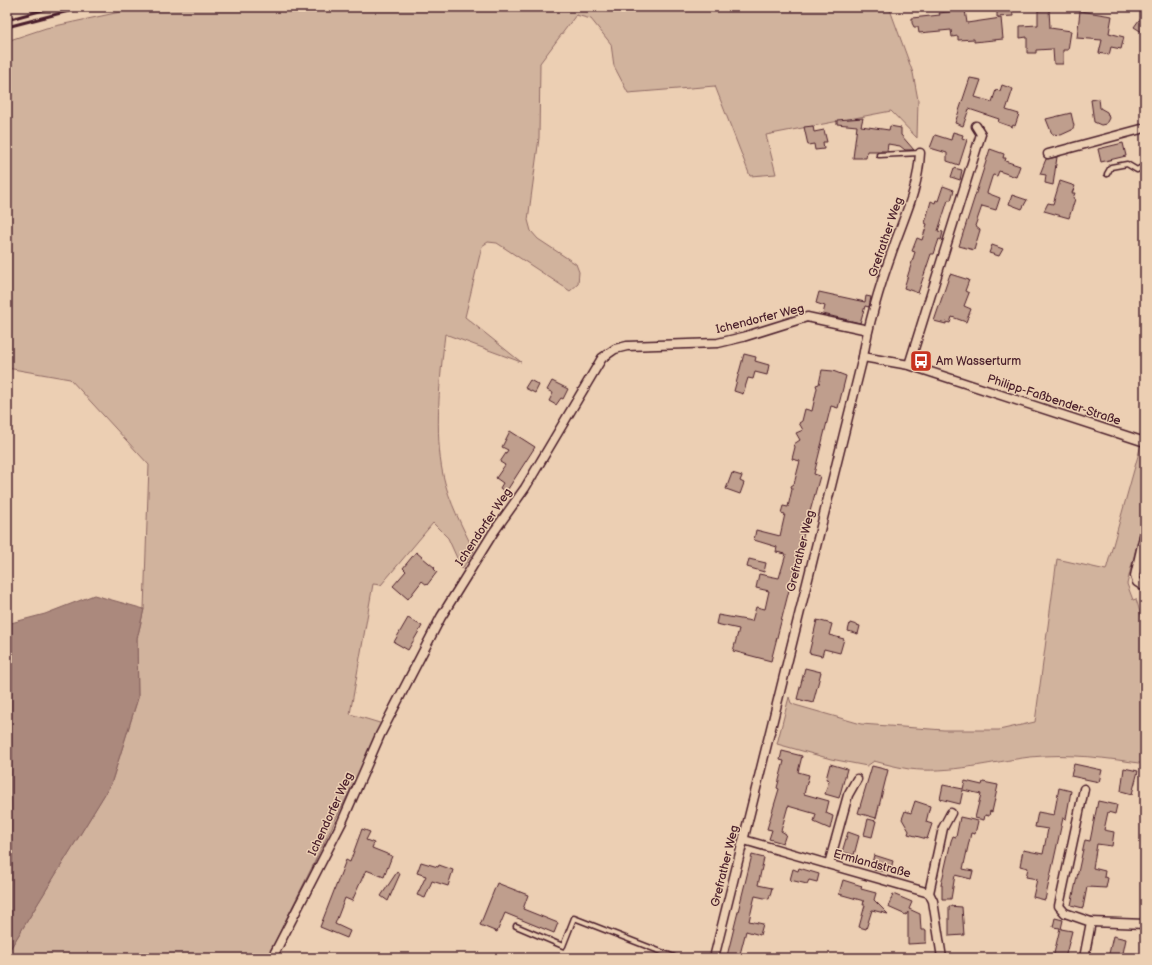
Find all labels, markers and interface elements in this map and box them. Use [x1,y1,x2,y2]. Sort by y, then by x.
street label: Grefrather Weg [865,195,907,279]
street label: Ichendorfer Weg [714,301,806,337]
bus stop icon: Am Wasserturm [908,348,934,374]
place label: Am Wasserturm [936,354,1021,369]
street label: Philipp-Faßbender-Straße [985,371,1123,429]
street label: Ichendorfer Weg [453,485,516,569]
street label: Grefrather Weg [784,509,818,593]
street label: Ichendorfer Weg [305,770,357,858]
street label: Grefrather Weg [708,824,742,908]
street label: Ermlandstraße [832,846,912,882]

